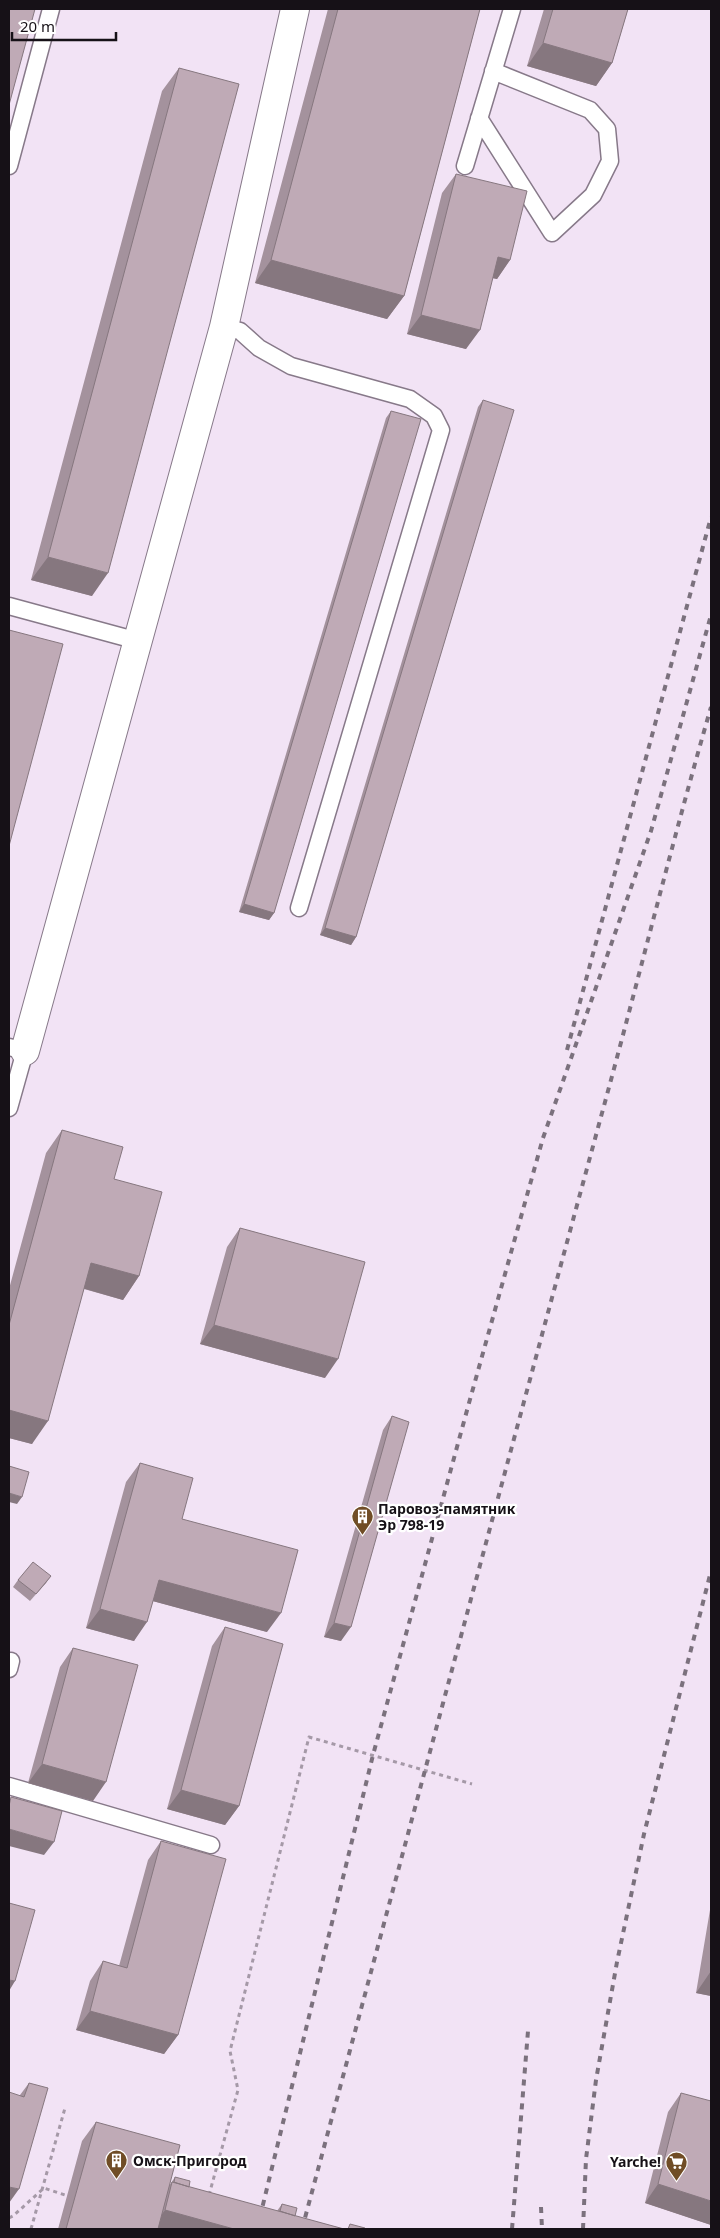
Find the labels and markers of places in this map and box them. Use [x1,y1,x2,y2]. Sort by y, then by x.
place label: Паровоз-памятник Эр 798-19 [378,1499,516,1534]
building icon: Паровоз-памятник Эр 798-19 [350,1505,374,1536]
building icon: Омск-Пригород [105,2149,129,2180]
supermarket icon: Yarche! [665,2150,689,2181]
place label: Омск-Пригород [133,2151,247,2170]
place label: Yarche! [610,2152,661,2171]

